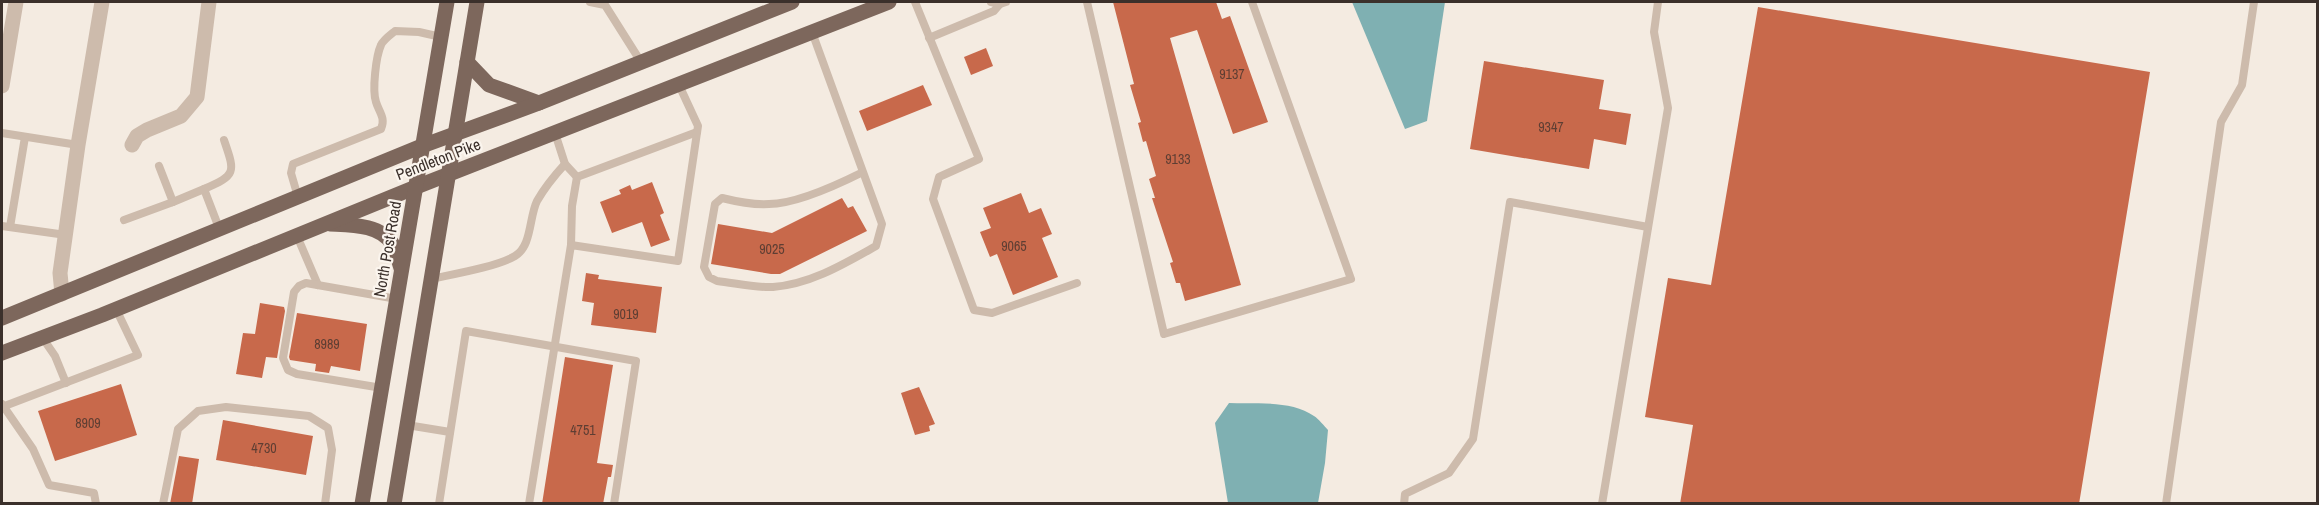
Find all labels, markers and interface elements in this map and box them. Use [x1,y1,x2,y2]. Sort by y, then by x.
house number: 9137 [1219,65,1245,83]
house number: 9347 [1538,118,1564,136]
street label: Pendleton Pike [393,133,483,185]
house number: 9133 [1165,150,1191,168]
street label: North Post Road [368,199,406,299]
house number: 9065 [1001,237,1027,255]
house number: 9025 [759,240,785,258]
house number: 9019 [613,305,639,323]
house number: 8989 [314,335,340,353]
house number: 8909 [75,414,101,432]
house number: 4751 [570,421,596,439]
house number: 4730 [251,439,277,457]

